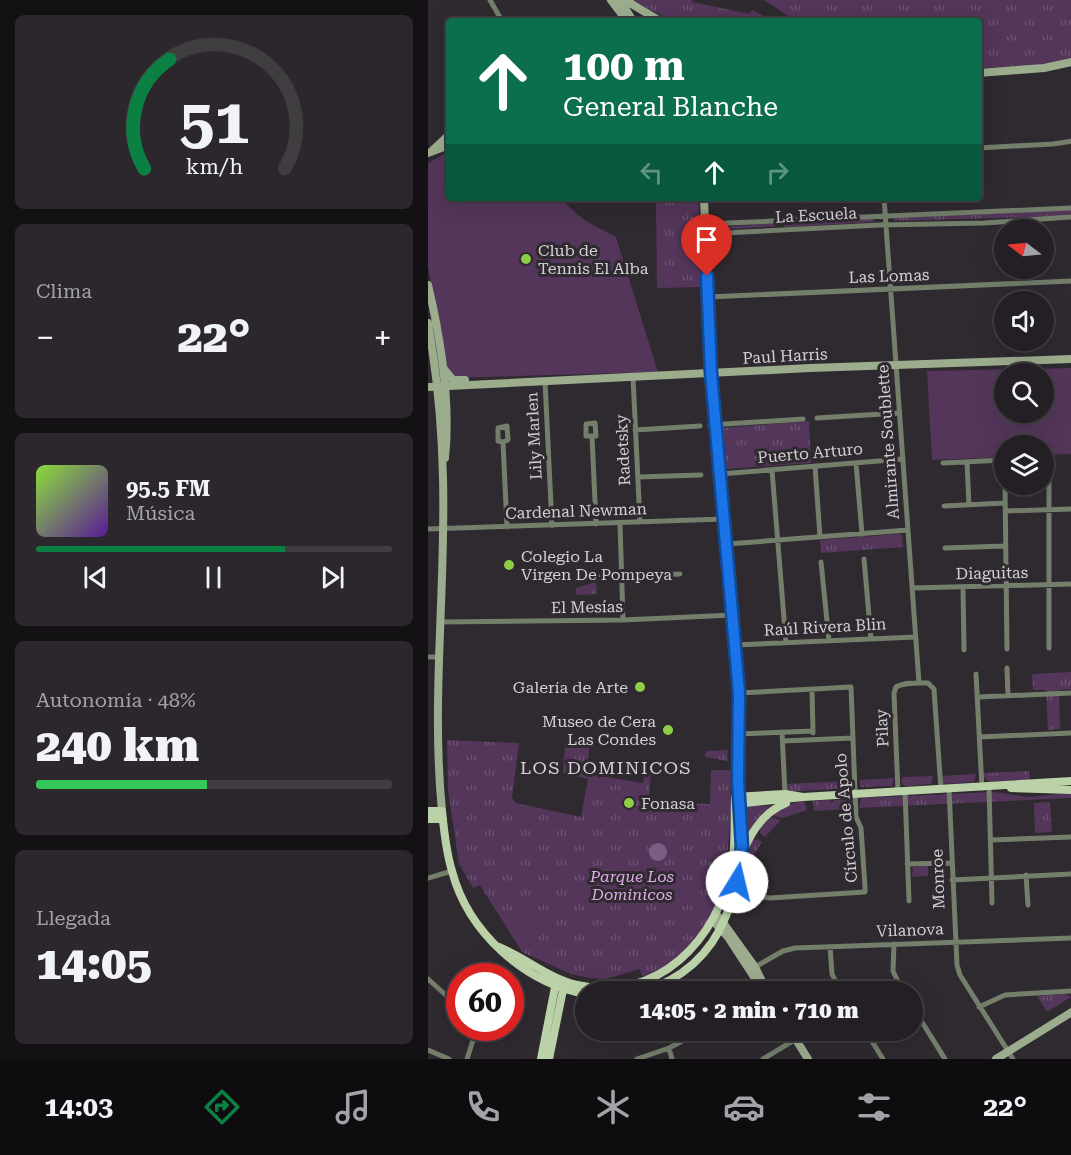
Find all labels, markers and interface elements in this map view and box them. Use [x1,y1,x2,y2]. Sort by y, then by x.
text: 100 m [563,41,685,90]
icon: ahead [464,42,542,120]
text: 51 [179,85,249,158]
text: General Blanche [563,91,778,123]
text: km/h [185,154,243,179]
icon: left [635,156,668,189]
icon: ahead [698,156,731,189]
icon: right [761,156,794,189]
street label: La Escuela [775,203,858,227]
pin [681,214,732,276]
north arrow [994,219,1054,279]
map controls [994,219,1054,495]
icon: arrive [690,223,723,256]
place label: Club de Tennis El Alba [538,241,649,278]
marker: Club de Tennis El Alba [519,252,533,266]
street label: Las Lomas [848,265,930,287]
text: Clima [36,279,92,303]
button: sound [994,291,1054,351]
text: 22° [178,310,251,363]
text: − [36,318,54,357]
text: + [374,318,392,357]
street label: Paul Harris [742,344,828,368]
button: search [994,363,1054,423]
street label: Almirante Soublette [873,364,903,520]
street label: Lily Marlen [522,392,546,480]
street label: Radetsky [612,413,634,486]
button: layers [994,435,1054,495]
street label: Puerto Arturo [756,439,864,467]
text: 95.5 FM [126,476,210,501]
street label: Cardenal Newman [505,499,647,523]
text: Música [126,501,195,525]
place label: Colegio La Virgen De Pompeya [521,547,672,584]
marker: Colegio La Virgen De Pompeya [502,558,516,572]
icon: previous [79,561,112,594]
icon: pause [197,561,230,594]
icon: next [316,561,349,594]
street label: Diaguitas [956,563,1029,583]
street label: El Mesías [551,597,624,617]
street label: Raúl Rivera Blin [763,614,887,640]
place label: Galería de Arte [513,678,628,697]
marker: Galería de Arte [633,680,647,694]
text: Autonomía · 48% [36,688,196,712]
street label: Pilay [871,708,892,748]
place label: Museo de Cera Las Condes [542,712,656,749]
text: 240 km [36,719,199,772]
marker: Museo de Cera Las Condes [661,723,675,737]
street label: Círculo de Apolo [831,752,861,884]
district label: LOS DOMINICOS [520,757,692,778]
place label: Fonasa [641,794,695,813]
marker: Fonasa [622,796,636,810]
street label: Monroe [927,848,949,909]
position arrow [705,850,769,914]
park label: Parque Los Dominicos [589,867,674,904]
text: Llegada [36,906,111,930]
street label: Vilanova [876,919,944,941]
text: 14:05 [36,937,152,990]
speed limit sign: 60 [446,963,524,1041]
text: 14:05 · 2 min · 710 m [639,998,859,1023]
icon: directions [201,1086,243,1128]
icon: music [332,1086,374,1128]
icon: phone [462,1086,504,1128]
icon: climate [592,1086,634,1128]
icon: car [723,1086,765,1128]
icon: filters [853,1086,895,1128]
text: 14:03 [44,1091,113,1123]
text: 22° [983,1091,1027,1123]

